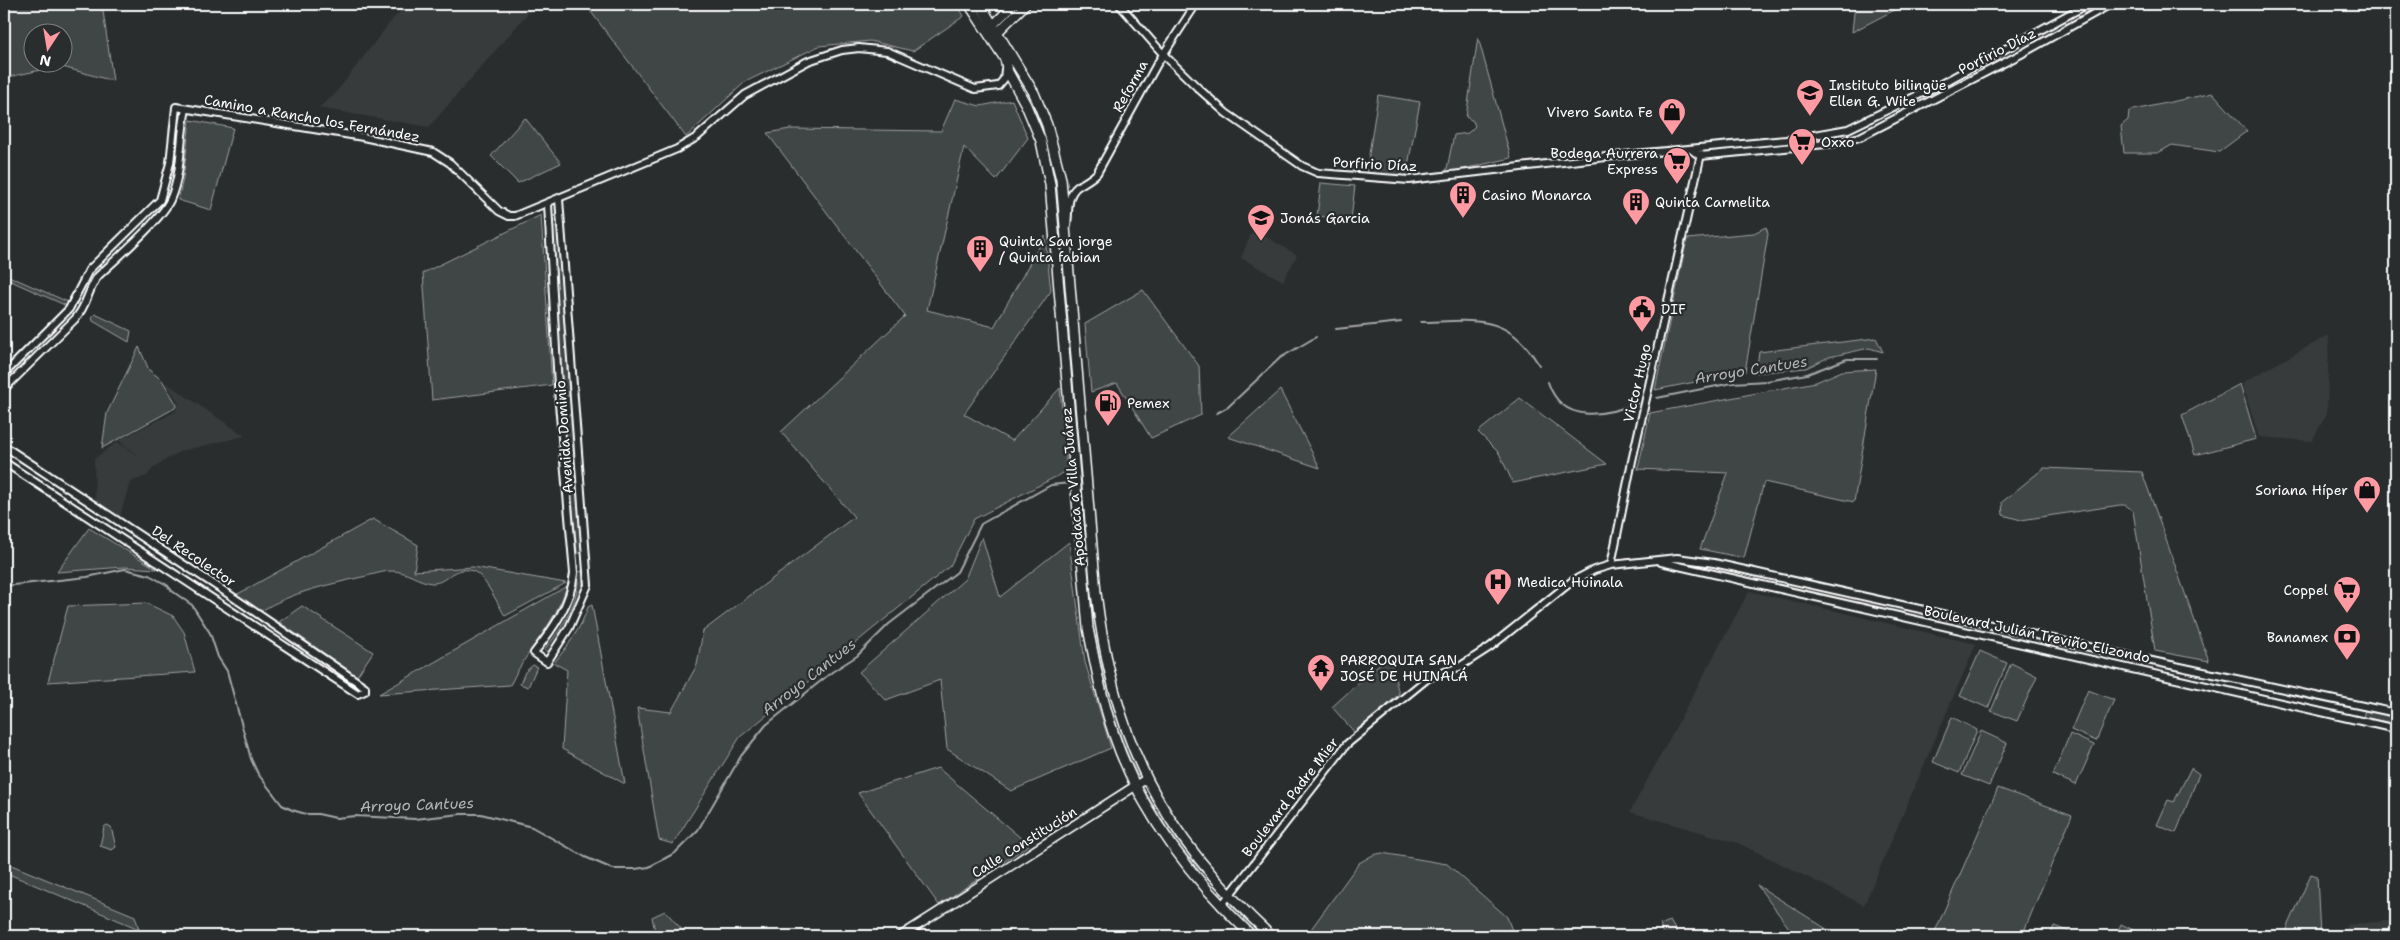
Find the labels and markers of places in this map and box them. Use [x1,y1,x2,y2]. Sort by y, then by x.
place label: Instituto bilingüe Ellen G. Wite [1829,76,1947,110]
school or university icon: Instituto bilingüe Ellen G. Wite [1795,78,1825,117]
shop icon: Vivero Santa Fe [1657,97,1687,136]
place label: Vivero Santa Fe [1546,103,1653,121]
supermarket icon: Oxxo [1787,127,1817,166]
place label: Oxxo [1821,133,1854,151]
place label: Bodega Aurrera Express [1551,144,1658,178]
supermarket icon: Bodega Aurrera Express [1662,146,1692,185]
building icon: Casino Monarca [1448,180,1478,219]
place label: Casino Monarca [1482,186,1592,204]
building icon: Quinta Carmelita [1621,187,1651,226]
place label: Quinta Carmelita [1655,193,1770,211]
school or university icon: Jonás Garcia [1246,203,1276,242]
place label: Jonás Garcia [1280,209,1370,227]
place label: Quinta San jorge / Quinta fabian [999,232,1113,266]
building icon: Quinta San jorge / Quinta fabian [965,234,995,273]
public building icon: DIF [1627,294,1657,333]
place label: DIF [1661,300,1686,318]
fuel station icon: Pemex [1093,388,1123,427]
place label: Pemex [1127,394,1170,412]
shop icon: Soriana Híper [2352,475,2382,514]
place label: Soriana Híper [2255,481,2348,499]
hospital icon: Medica Huinala [1483,567,1513,606]
place label: Medica Huinala [1517,573,1623,591]
supermarket icon: Coppel [2332,575,2362,614]
place label: Coppel [2283,581,2329,599]
bank icon: Banamex [2332,622,2362,661]
place label: Banamex [2267,628,2328,646]
place label: PARROQUIA SAN JOSÉ DE HUINALÁ [1340,651,1468,685]
temple icon: PARROQUIA SAN JOSÉ DE HUINALÁ [1306,653,1336,692]

